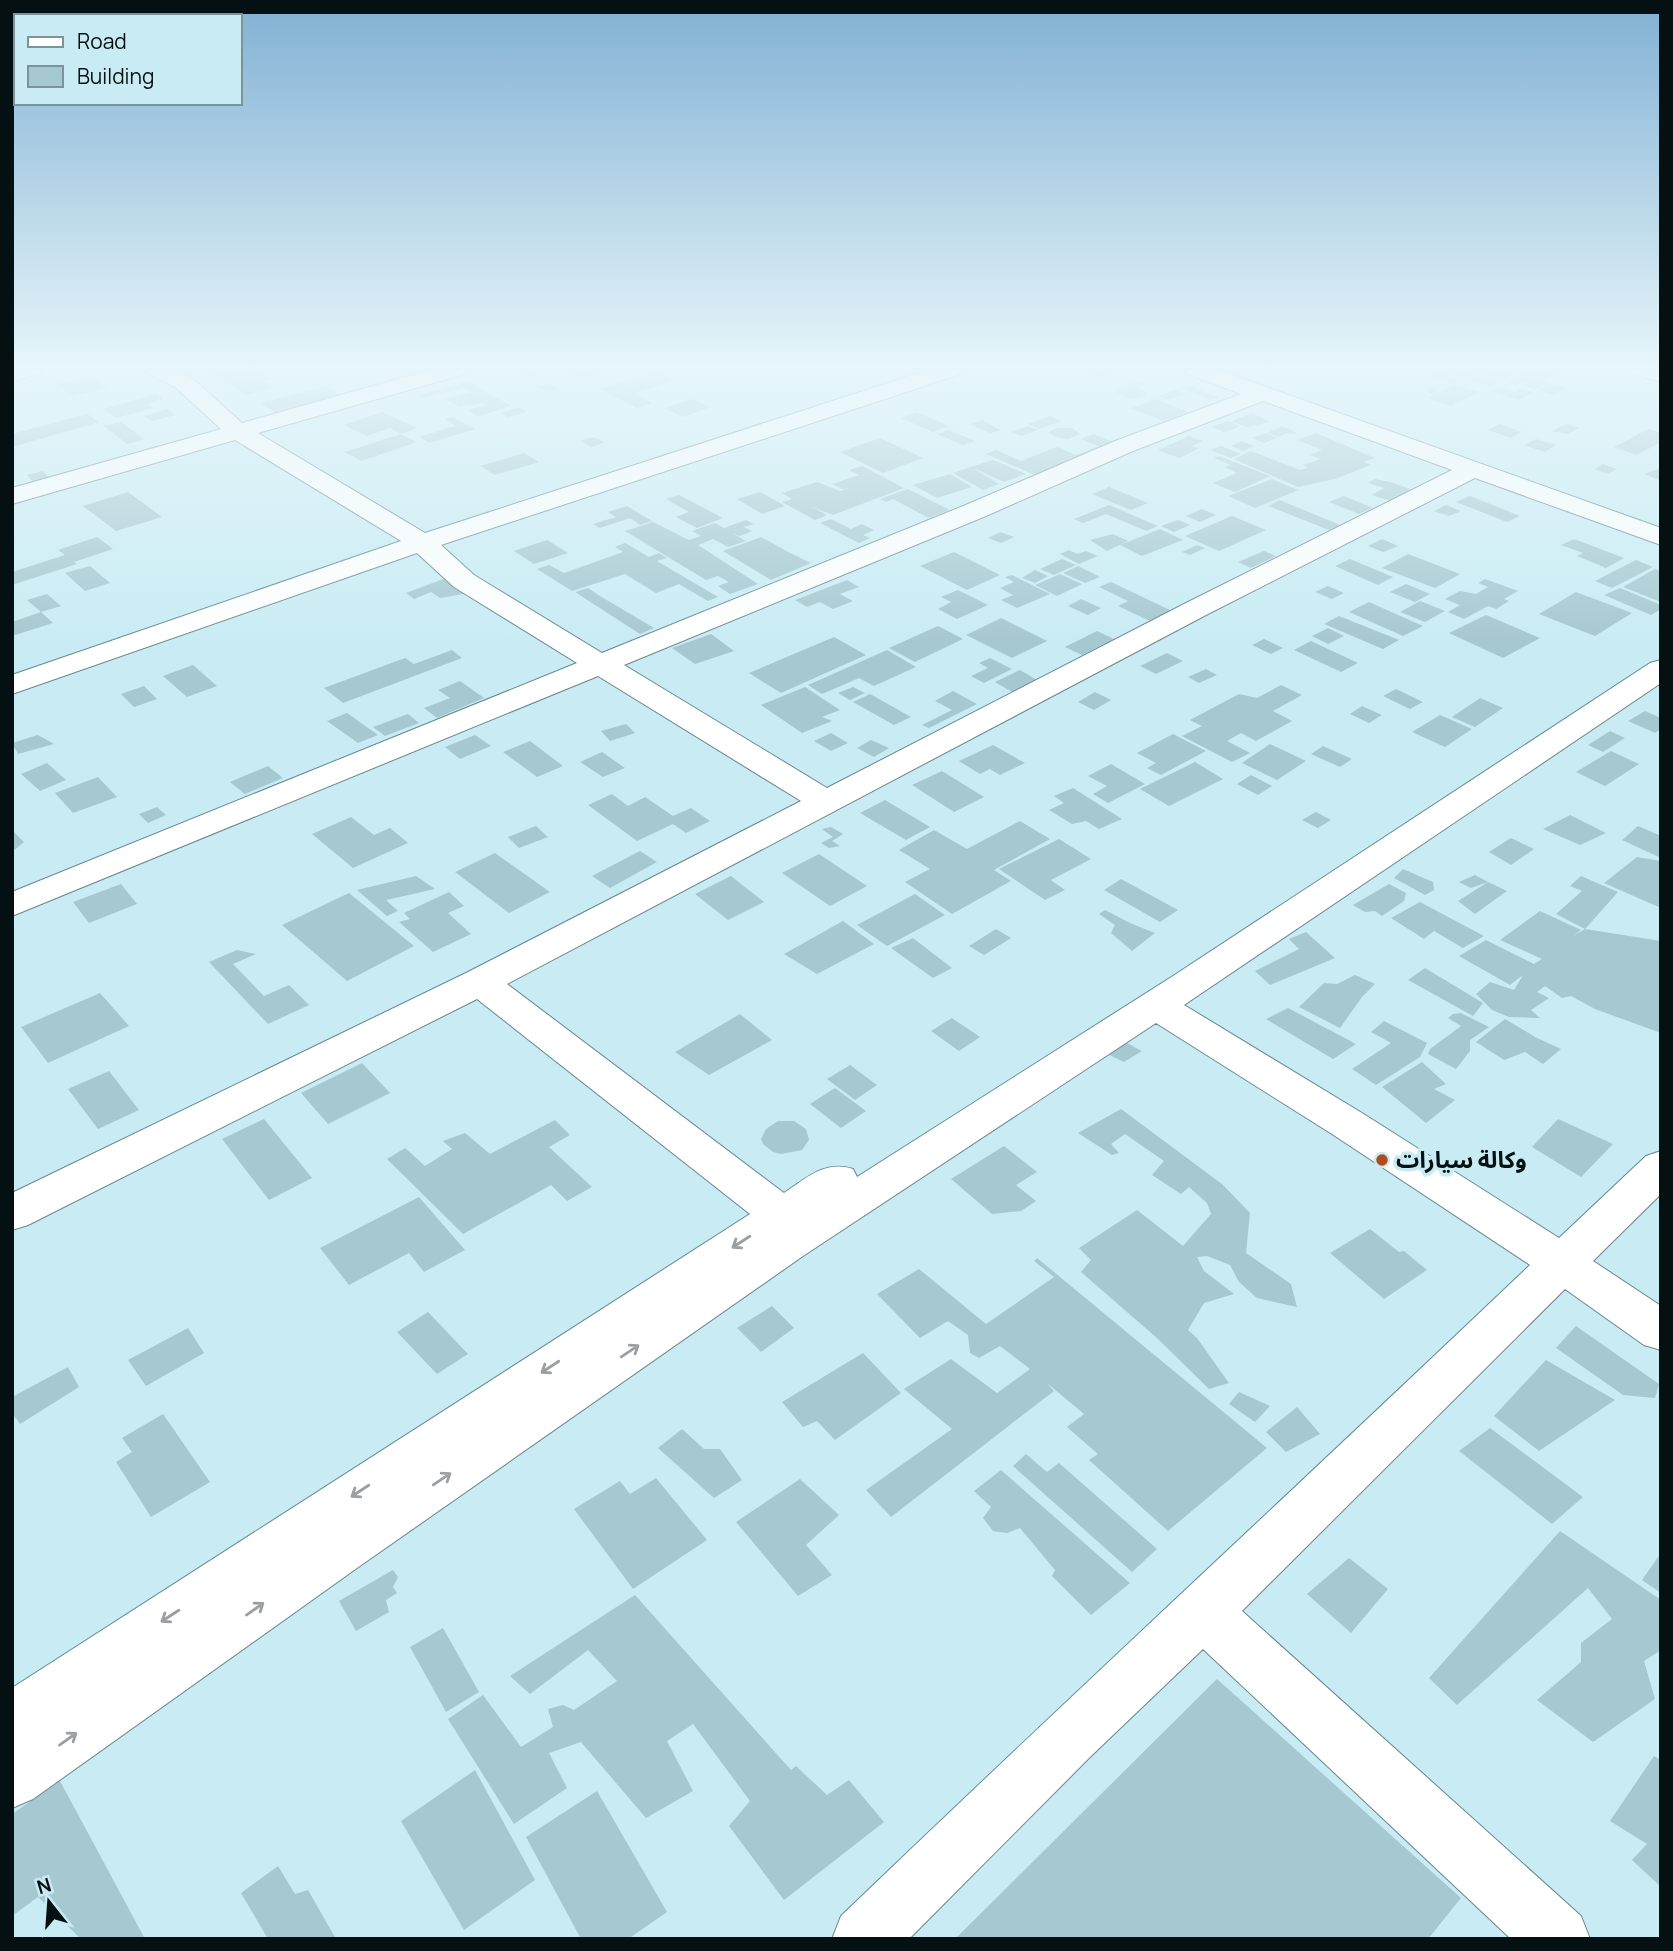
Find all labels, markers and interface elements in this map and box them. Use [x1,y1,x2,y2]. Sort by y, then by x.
legend [14,14,242,105]
text: Road [77,27,127,55]
text: Building [77,62,154,90]
place label: وكالة سيارات [1396,1143,1527,1175]
marker: وكالة سيارات [1374,1152,1390,1168]
one-way arrow [731,1235,751,1249]
one-way arrow [620,1344,639,1358]
one-way arrow [541,1359,560,1374]
one-way arrow [432,1472,451,1487]
one-way arrow [350,1484,370,1498]
one-way arrow [245,1602,264,1616]
one-way arrow [161,1609,180,1624]
one-way arrow [58,1732,77,1746]
north arrow [14,1867,84,1937]
text: N [34,1871,54,1900]

